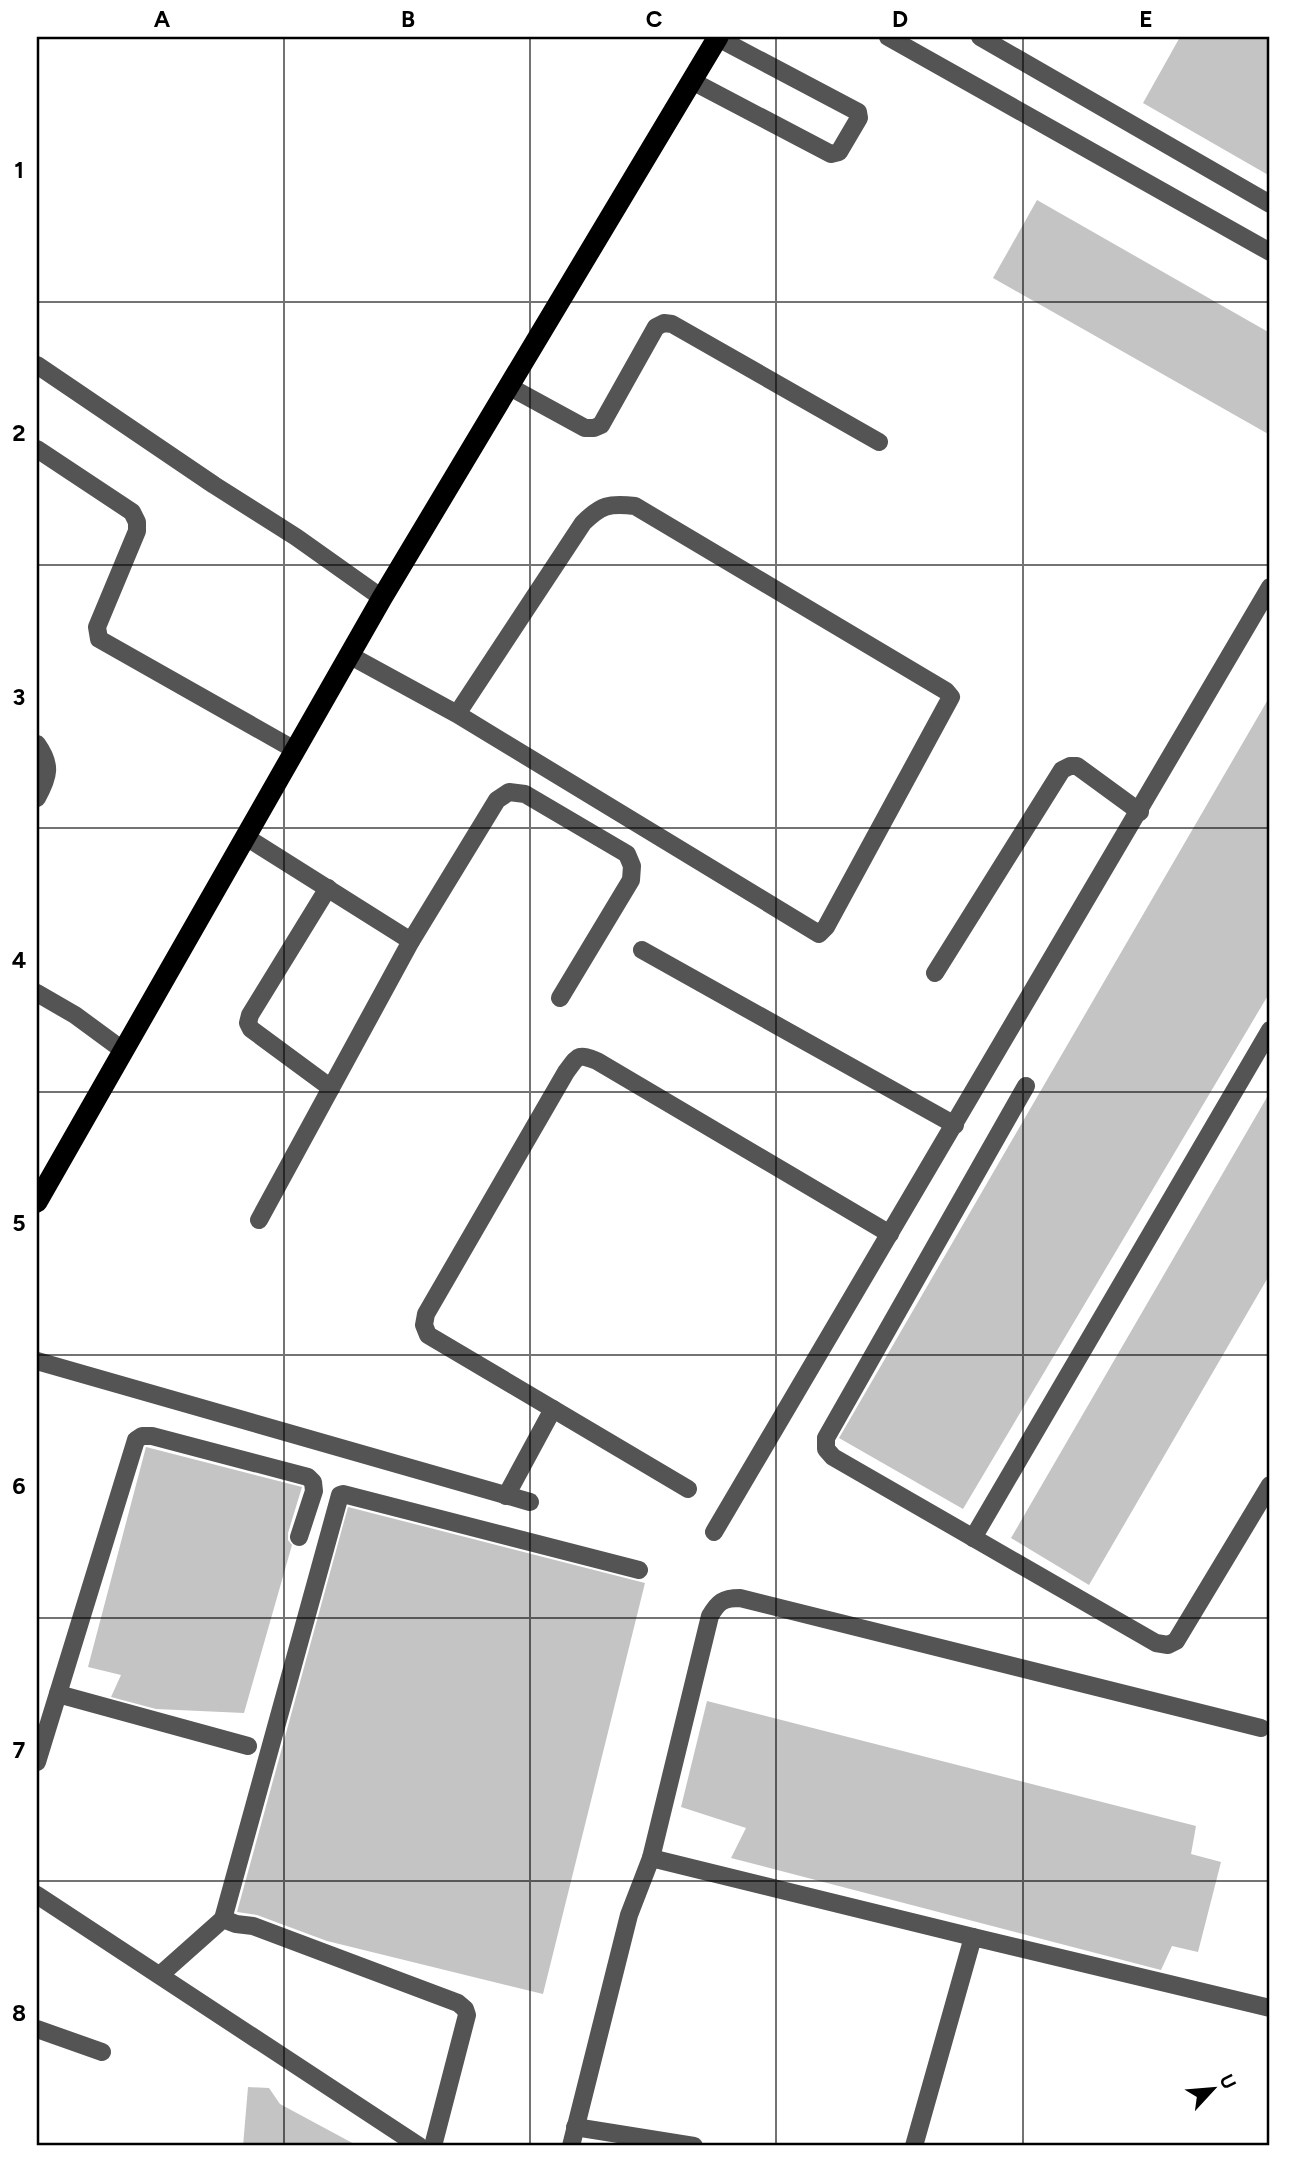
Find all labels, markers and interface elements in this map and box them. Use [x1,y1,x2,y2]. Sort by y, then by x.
text: A [154,5,171,33]
text: B [401,5,415,33]
text: C [646,5,663,33]
text: D [892,5,908,33]
text: E [1139,5,1153,33]
text: 1 [14,156,24,184]
text: 2 [12,419,26,447]
text: 3 [13,683,25,711]
text: 4 [12,946,26,974]
text: 5 [12,1209,26,1237]
text: 6 [12,1472,26,1500]
text: 7 [13,1736,26,1764]
text: 8 [12,1999,26,2027]
north arrow [1178,2054,1248,2124]
text: U [1215,2071,1241,2093]

